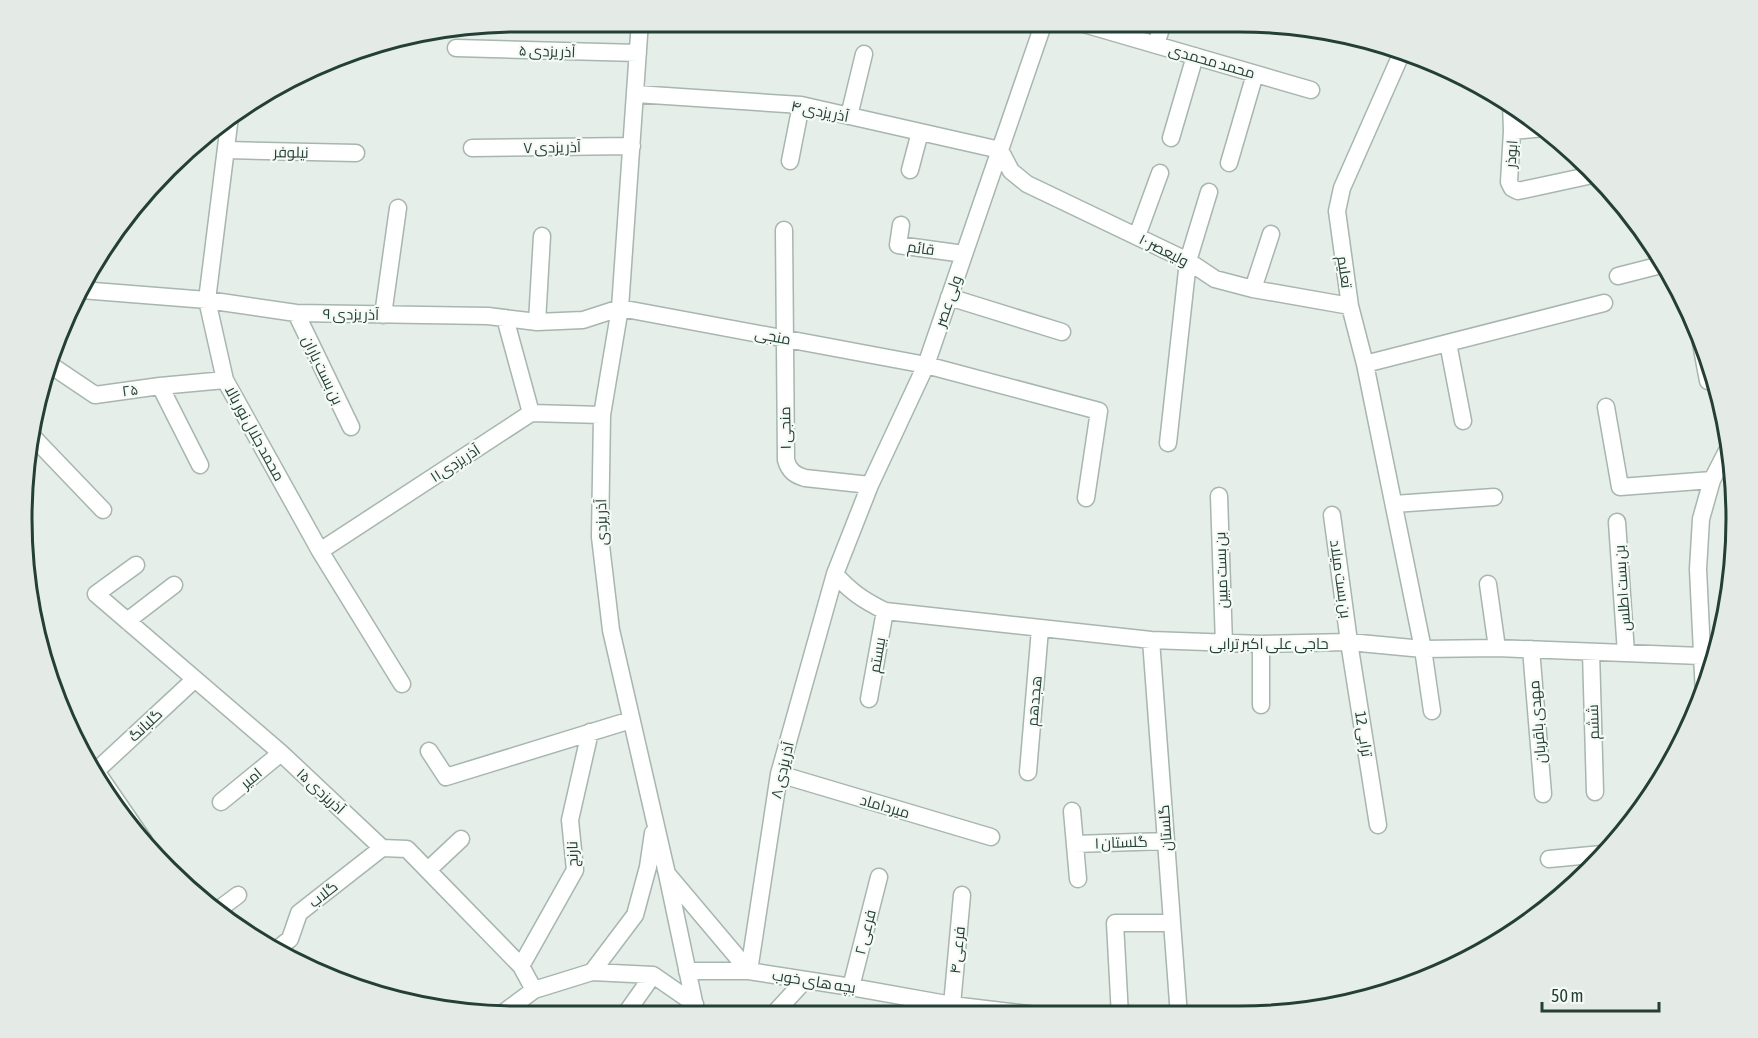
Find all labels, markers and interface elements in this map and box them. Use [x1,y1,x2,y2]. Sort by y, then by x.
street label: محمد محمدی [1166,41,1257,83]
street label: آذر یزدی ۵ [518,42,576,62]
street label: ۴ آذر یزدی [789,97,850,127]
street label: آذر یزدی ۷ [523,138,581,158]
street label: ابوذر [1501,139,1521,170]
street label: نیلوفر [272,143,309,162]
street label: ۱۰ ولیعصر [1136,230,1192,271]
street label: قائم [906,238,936,260]
street label: تعلیم [1332,255,1356,290]
street label: ولی عصر [931,273,967,331]
street label: آذر یزدی ۹ [323,305,379,325]
street label: منجی [753,324,792,350]
street label: بن بست یاران [297,333,347,408]
street label: ۲۵ [121,380,139,400]
street label: محمد جلال نور بالا [221,382,288,484]
street label: منجی ۱ [776,406,796,450]
street label: آذر یزدی۱۱ [427,441,484,487]
street label: آذر یزدی [592,499,612,545]
street label: بن بست مبین [1211,531,1233,609]
street label: بن بست میلاد [1325,539,1355,620]
street label: بن بست اطلس [1611,544,1635,632]
street label: حاجی علی اکبر ترابی [1209,635,1329,654]
street label: بیستم [866,636,890,674]
street label: هجدهم [1023,675,1047,727]
street label: مهدی باقربان [1525,679,1551,764]
street label: ششم [1584,704,1604,740]
street label: گلبانگ [125,705,165,745]
street label: ترابی 12 [1350,710,1376,758]
street label: ۸ آذر یزدی [767,740,799,801]
street label: امیر [236,764,266,793]
street label: ۱۵ آذریزدی [292,765,348,819]
street label: میرداماد [858,791,912,822]
street label: گلستان [1155,804,1177,852]
street label: گلستان ۱ [1094,833,1148,853]
street label: نارنج [563,841,584,867]
street label: گلاب [305,877,341,911]
street label: فرعی ۲ [851,908,881,957]
street label: فرعی ۴ [946,925,970,975]
street label: بچه های خوب [771,966,857,998]
scale bar [1542,975,1659,1013]
text: 50 m [1551,985,1583,1006]

